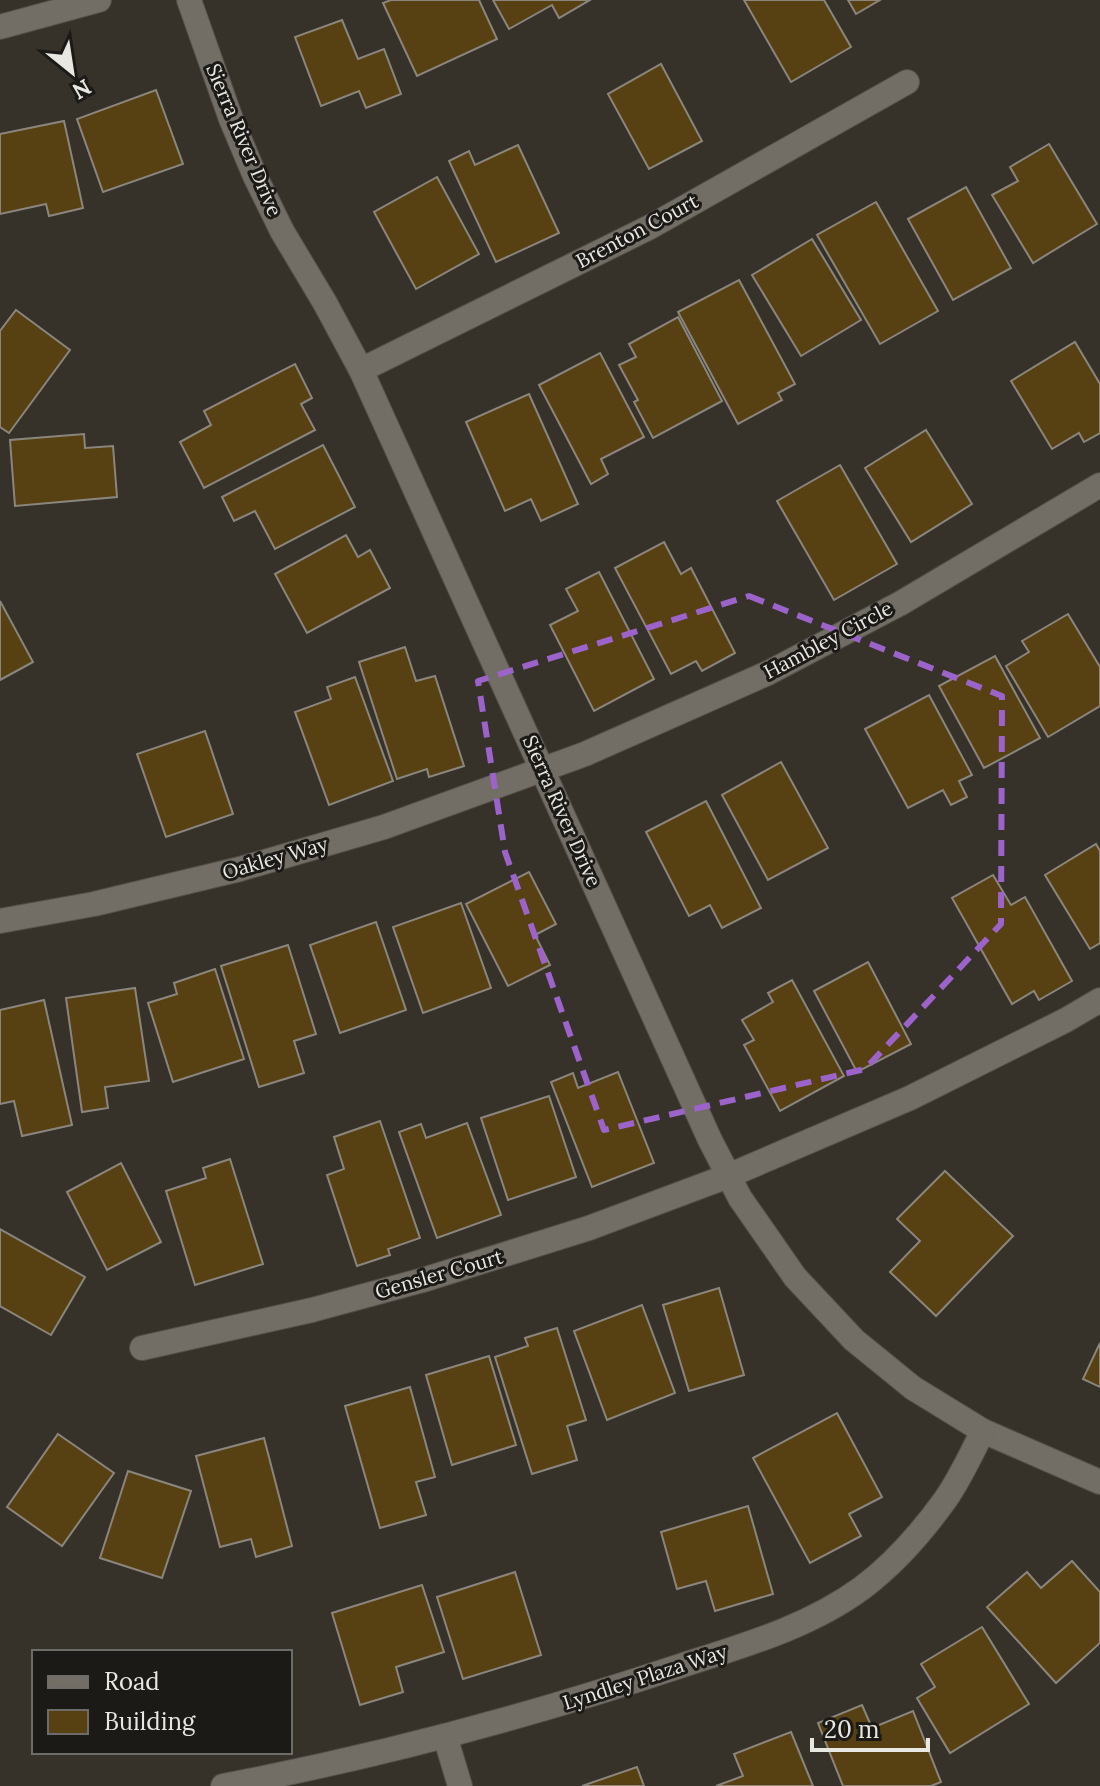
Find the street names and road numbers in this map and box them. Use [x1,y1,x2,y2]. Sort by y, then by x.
street label: Sierra River Drive [201,60,288,220]
street label: Brenton Court [571,188,702,273]
street label: Hambley Circle [759,595,897,684]
street label: Sierra River Drive [518,731,607,891]
street label: Oakley Way [219,830,331,885]
street label: Gensler Court [372,1243,506,1304]
street label: Lyndley Plaza Way [560,1638,730,1715]

